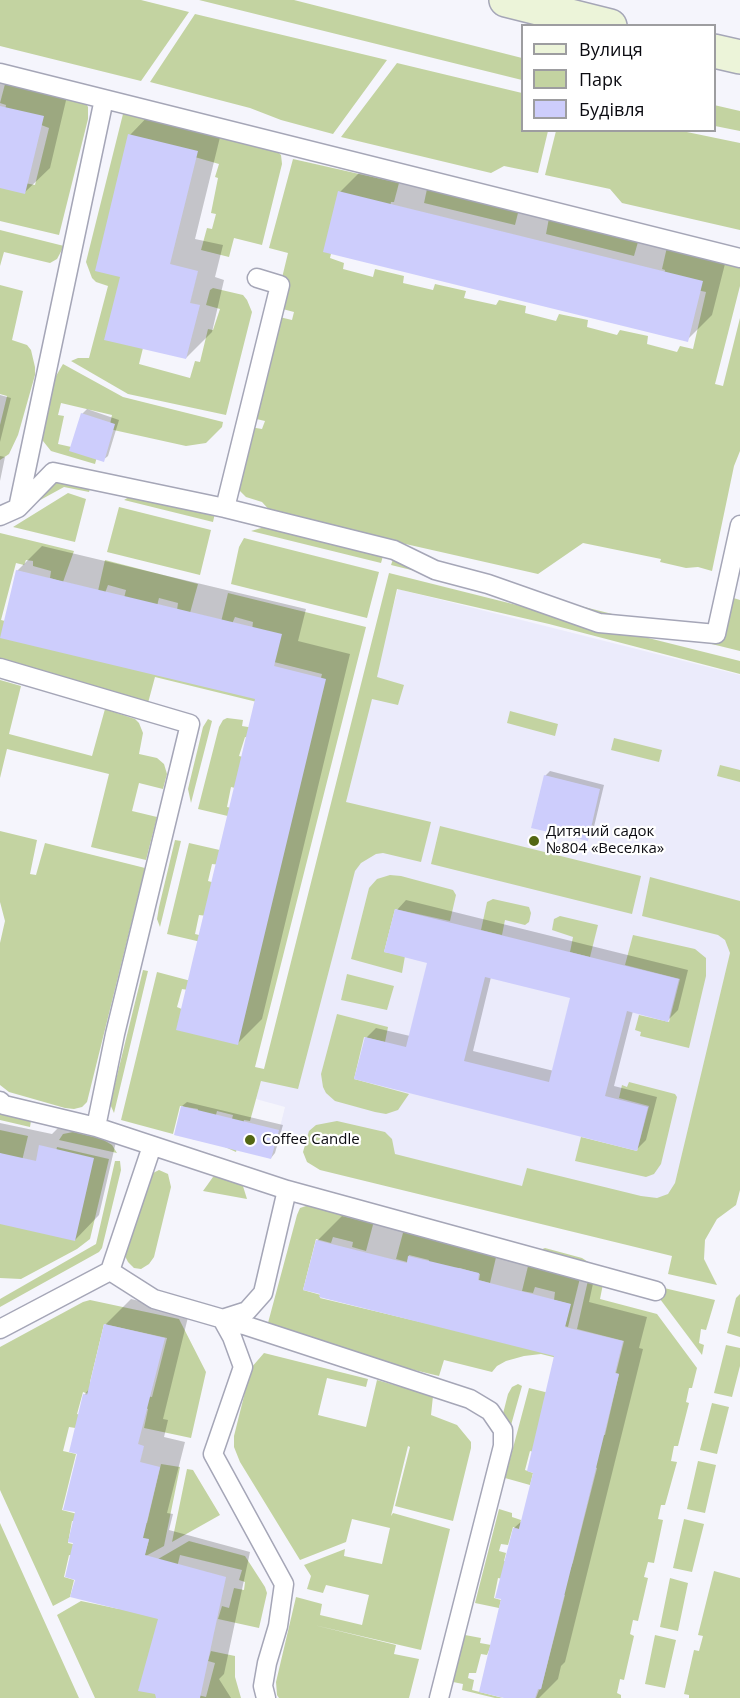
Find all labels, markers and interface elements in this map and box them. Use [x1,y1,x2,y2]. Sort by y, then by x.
legend [521,24,716,132]
text: Вулиця [579,37,643,61]
text: Парк [579,67,622,91]
text: Будівля [579,97,645,121]
place label: Дитячий садок №804 «Веселка» [546,823,664,858]
marker: Дитячий садок №804 «Веселка» [527,834,541,848]
place label: Coffee Candle [262,1131,360,1149]
marker: Coffee Candle [243,1133,257,1147]

